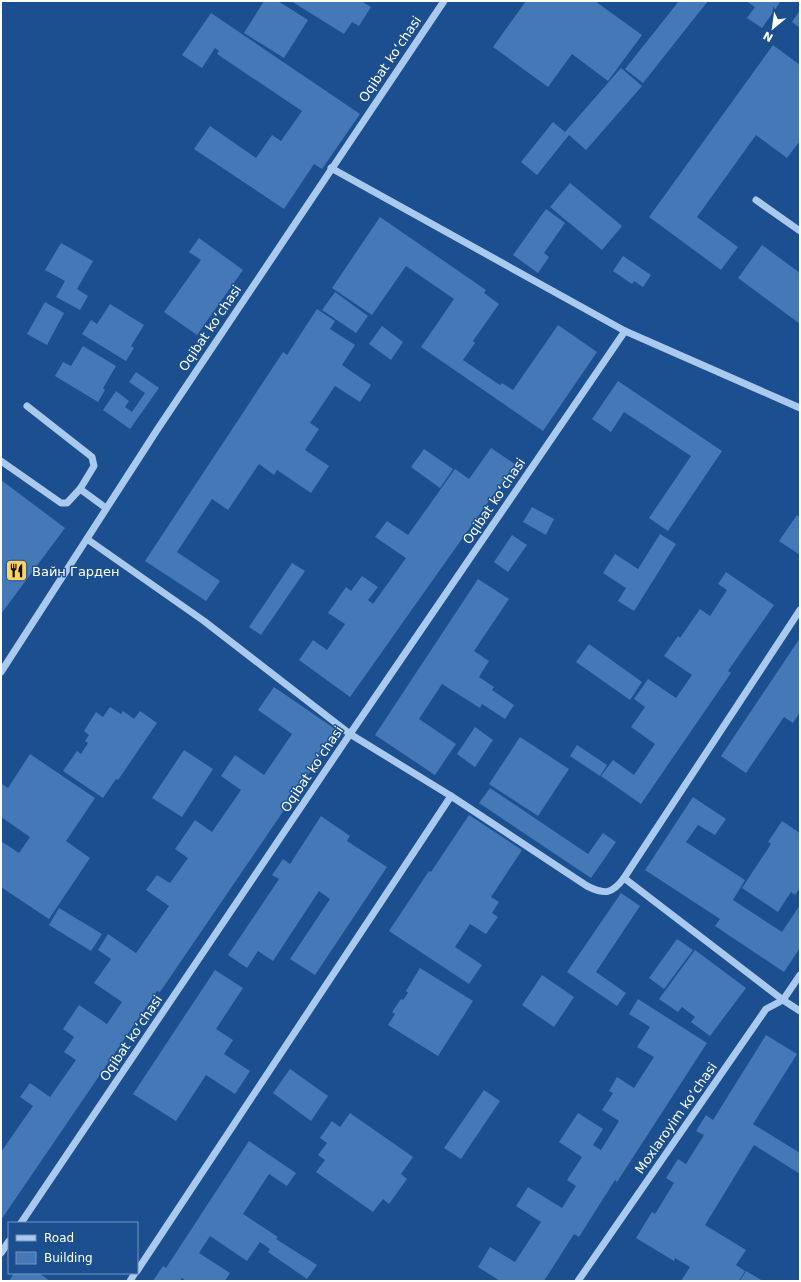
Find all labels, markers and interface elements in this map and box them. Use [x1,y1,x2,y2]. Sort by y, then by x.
north arrow [753,8,793,48]
street label: Oqibat koʻchasi [356,13,424,105]
text: N [761,28,776,44]
street label: Oqibat koʻchasi [176,282,244,374]
street label: Oqibat koʻchasi [460,455,528,547]
restaurant icon: Вайн Гарден [4,558,30,584]
place label: Вайн Гарден [32,564,120,579]
street label: Oqibat koʻchasi [278,723,346,815]
street label: Oqibat koʻchasi [97,992,165,1084]
street label: Moxlaroyim koʻchasi [632,1060,720,1176]
legend [8,1222,138,1274]
text: Road [44,1231,74,1245]
text: Building [44,1251,93,1265]

